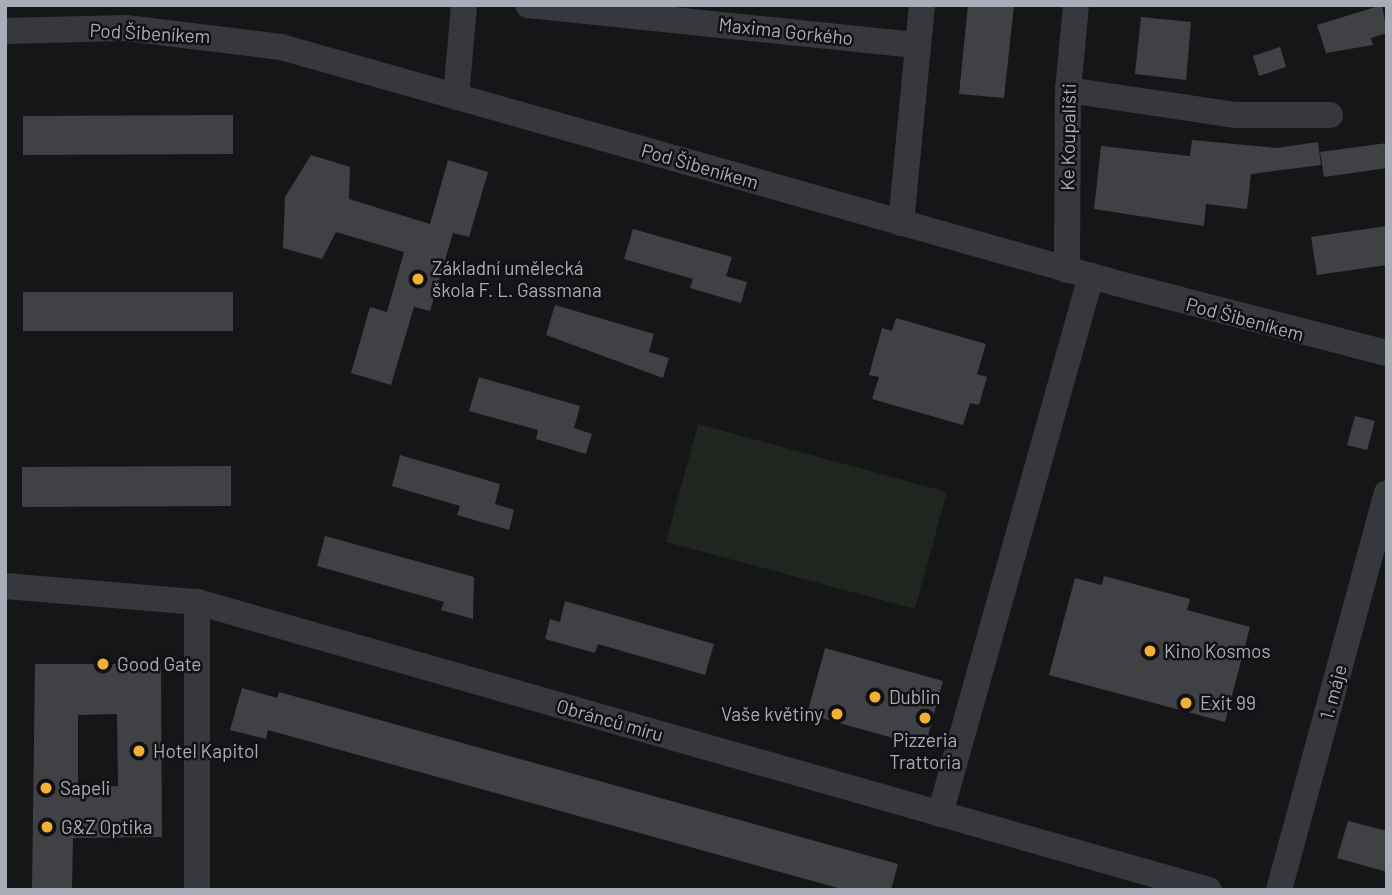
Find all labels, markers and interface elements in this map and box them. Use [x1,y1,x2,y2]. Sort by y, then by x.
street label: Maxima Gorkého [718,13,854,49]
street label: Pod Šibeníkem [89,18,211,48]
street label: Ke Koupališti [1056,83,1080,191]
street label: Pod Šibeníkem [639,138,761,194]
place label: Základní umělecká škola F. L. Gassmana [432,257,602,301]
marker: Základní umělecká škola F. L. Gassmana [410,271,426,287]
street label: Pod Šibeníkem [1184,292,1306,346]
place label: Kino Kosmos [1164,640,1271,662]
marker: Kino Kosmos [1142,643,1158,659]
place label: Good Gate [117,653,201,675]
marker: Good Gate [95,656,111,672]
street label: 1. máje [1315,662,1351,722]
place label: Dublin [889,686,940,708]
marker: Dublin [867,689,883,705]
place label: Exit 99 [1200,692,1256,714]
street label: Obránců míru [554,694,666,746]
marker: Exit 99 [1178,695,1194,711]
place label: Vaše květiny [721,703,823,725]
marker: Vaše květiny [829,706,845,722]
marker: Pizzeria Trattoria [917,710,933,726]
place label: Pizzeria Trattoria [889,729,961,773]
place label: Hotel Kapitol [153,740,259,762]
marker: Hotel Kapitol [131,743,147,759]
place label: Sapeli [60,777,110,799]
marker: Sapeli [38,780,54,796]
place label: G&Z Optika [61,816,153,838]
marker: G&Z Optika [39,819,55,835]

